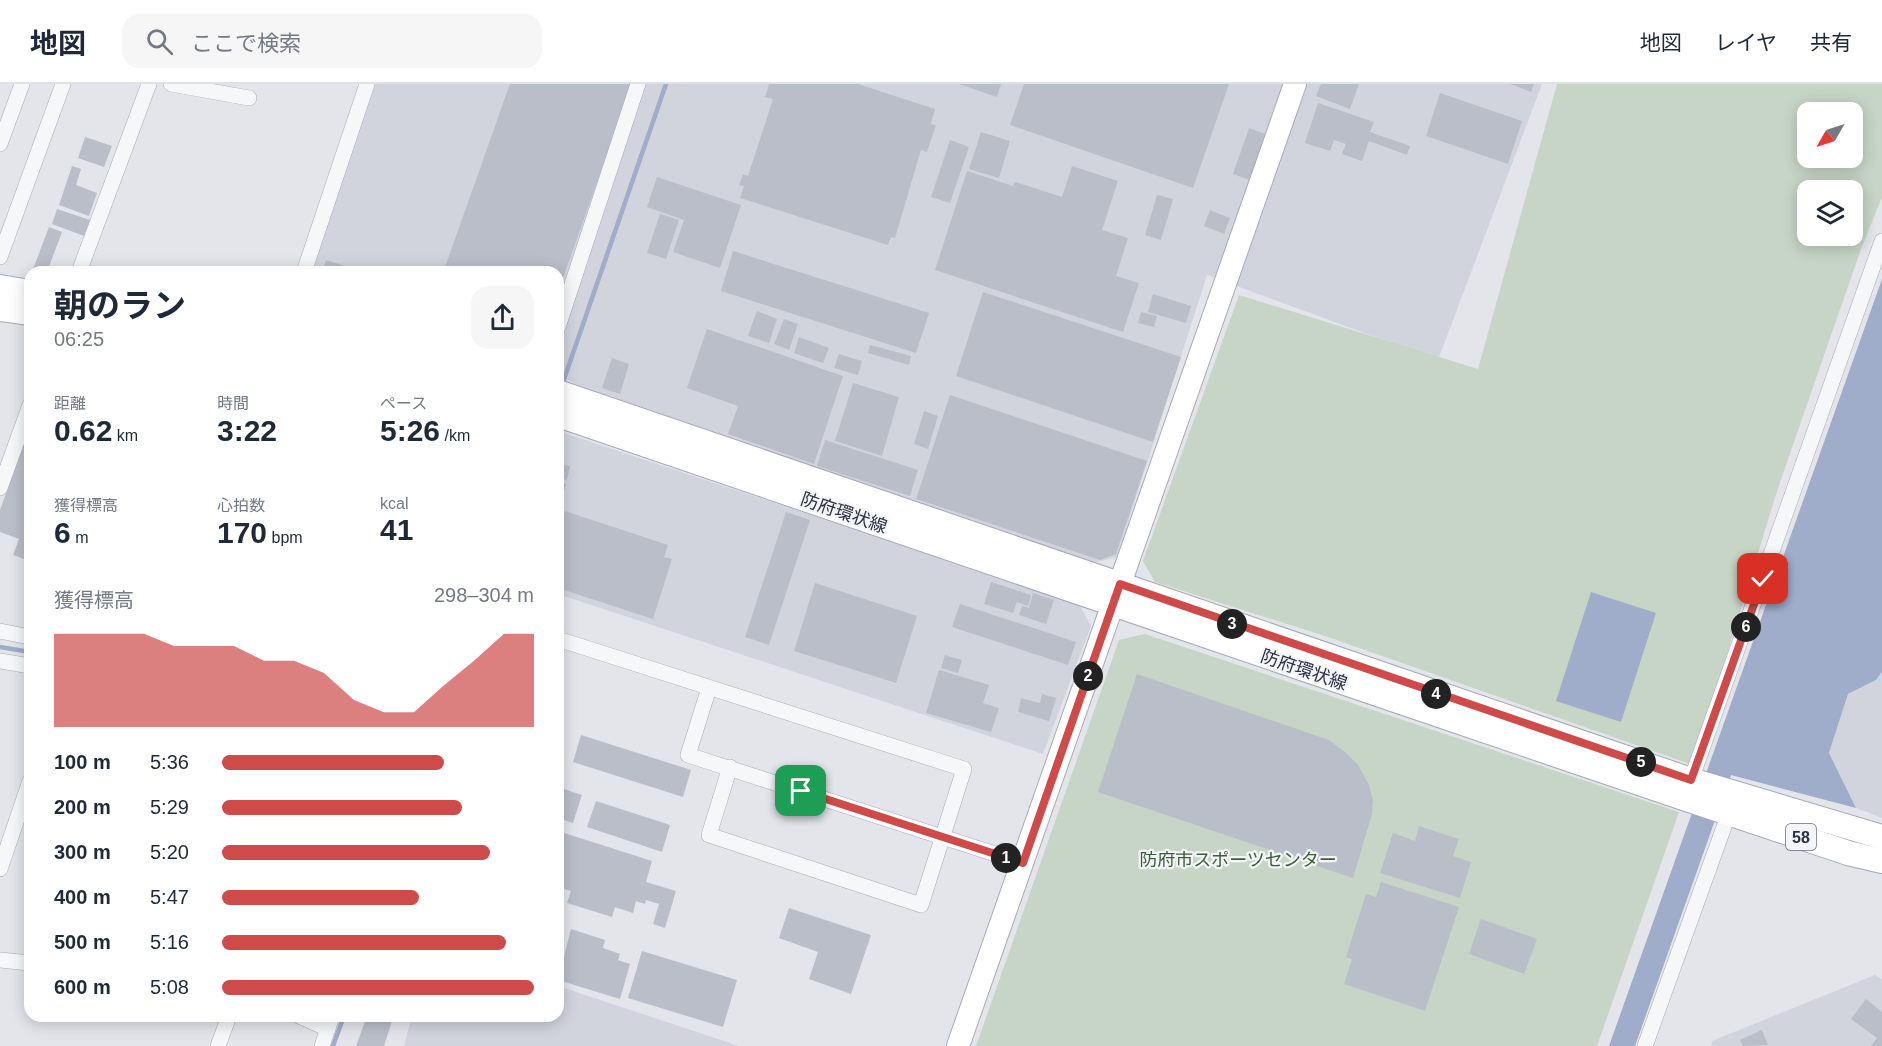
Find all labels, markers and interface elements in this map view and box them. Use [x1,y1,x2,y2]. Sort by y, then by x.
search box [122,14,542,68]
icon: search [143,25,176,58]
text: 地図 [30,28,86,59]
text: ここで検索 [191,31,301,56]
text: 地図 [1640,31,1682,54]
text: レイヤ [1715,31,1777,54]
text: 共有 [1810,31,1852,54]
north arrow [1797,102,1863,168]
map controls [1797,102,1863,246]
button: layers [1797,180,1863,246]
button: share [471,286,534,349]
text: 朝のラン [54,287,186,324]
text: 06:25 [54,328,104,350]
text: 距離 [54,395,86,412]
text: 時間 [217,395,249,412]
text: ペース [380,395,427,412]
text: 0.62 [54,414,112,447]
text: 3:22 [217,414,277,447]
text: 5:26 [380,414,440,447]
text: km [112,427,138,444]
text: /km [440,427,470,444]
street label: 防府環状線 [798,489,890,537]
text: kcal [380,495,408,512]
text: 獲得標高 [54,497,118,514]
text: 心拍数 [217,497,265,514]
text: 41 [380,513,413,546]
text: 6 [54,516,71,549]
text: 170 [217,516,267,549]
text: m [71,529,88,546]
text: bpm [267,529,303,546]
pin [1737,553,1788,604]
icon: check [1746,562,1779,595]
text: 298–304 m [434,584,534,606]
text: 獲得標高 [54,589,134,611]
pin: 3 [1217,609,1247,639]
pin: 6 [1731,612,1761,642]
text: 3 [1228,615,1236,632]
text: 6 [1742,618,1750,635]
street label: 防府環状線 [1258,646,1350,694]
pin: 2 [1073,661,1103,691]
text: 2 [1084,667,1092,684]
pin: 4 [1421,679,1451,709]
text: 4 [1432,685,1440,702]
pin: 5 [1626,747,1656,777]
text: 100 m [54,751,111,773]
text: 5:36 [150,751,189,773]
text: 5 [1637,753,1645,770]
pin [775,765,826,816]
icon: arrive [784,774,817,807]
text: 200 m [54,796,111,818]
text: 5:29 [150,796,189,818]
road number: 58 [1786,824,1816,850]
text: 300 m [54,841,111,863]
text: 5:20 [150,841,189,863]
pin: 1 [991,843,1021,873]
text: 1 [1002,849,1010,866]
park label: 防府市スポーツセンター [1139,850,1337,870]
text: 400 m [54,886,111,908]
text: 5:47 [150,886,189,908]
text: 500 m [54,931,111,953]
text: 5:16 [150,931,189,953]
text: 600 m [54,976,111,998]
text: 5:08 [150,976,189,998]

